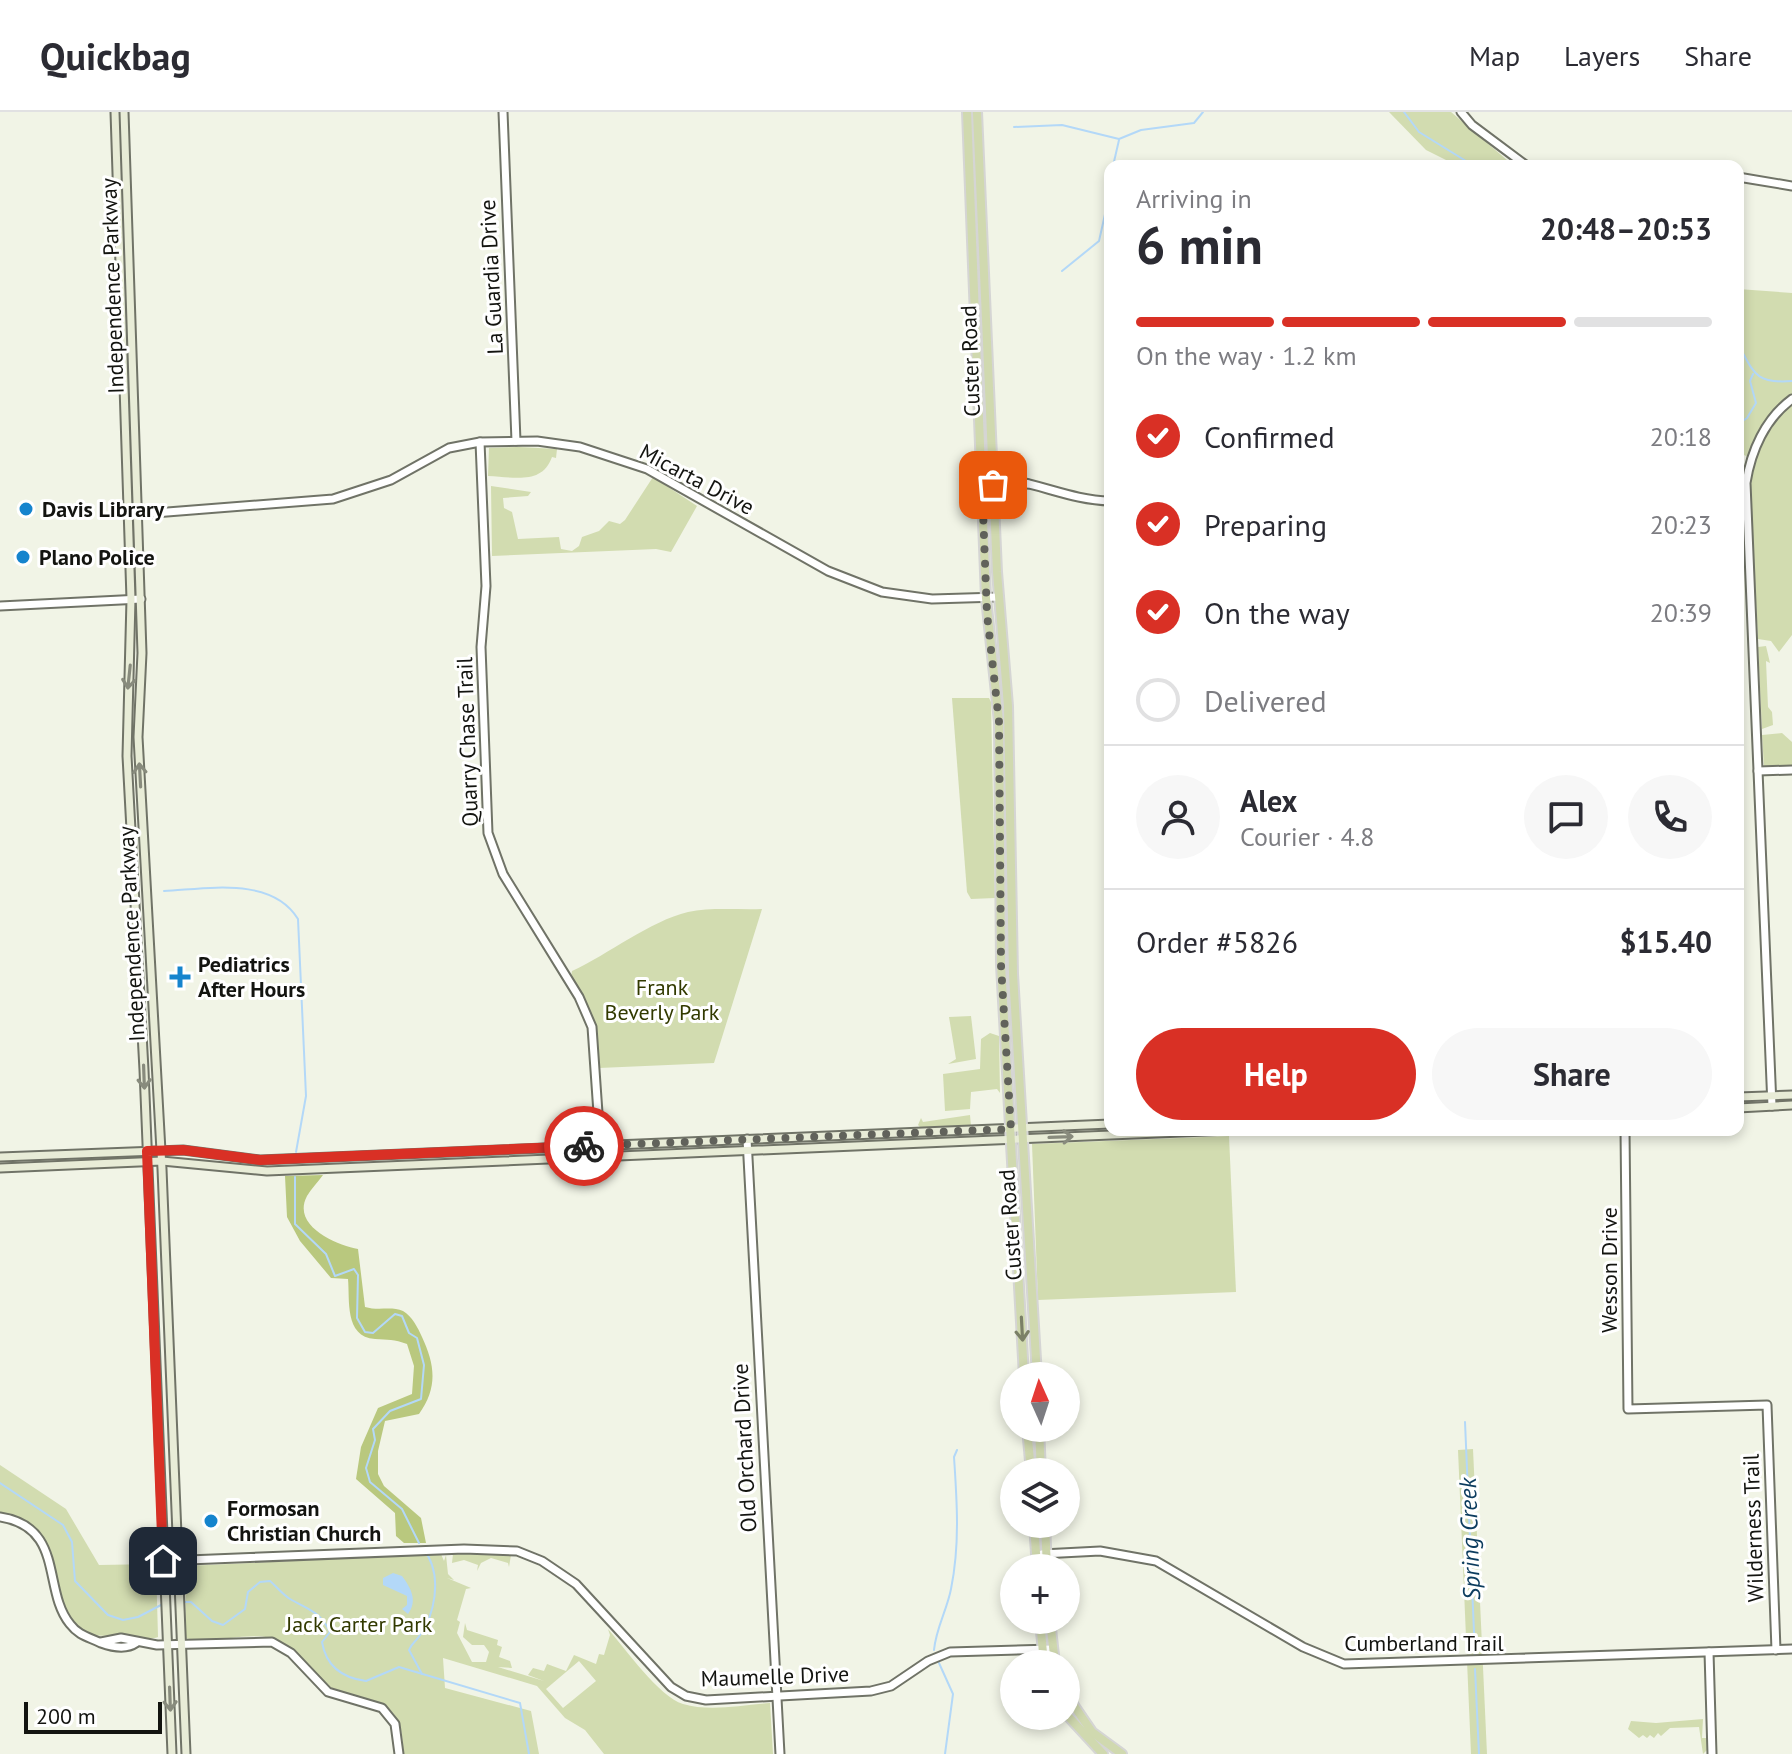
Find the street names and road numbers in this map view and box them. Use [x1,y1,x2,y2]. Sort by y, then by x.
street label: Independence Parkway [94,177,130,394]
street label: La Guardia Drive [473,199,509,355]
street label: Custer Road [954,305,986,417]
street label: Micarta Drive [635,437,759,521]
street label: Quarry Chase Trail [450,656,484,827]
street label: Independence Parkway [111,825,151,1043]
street label: Custer Road [992,1168,1028,1282]
street label: Wesson Drive [1595,1207,1623,1333]
street label: Old Orchard Drive [726,1363,762,1533]
street label: Wilderness Trail [1736,1453,1770,1603]
street label: Cumberland Trail [1344,1629,1504,1657]
street label: Maumelle Drive [700,1659,850,1693]

